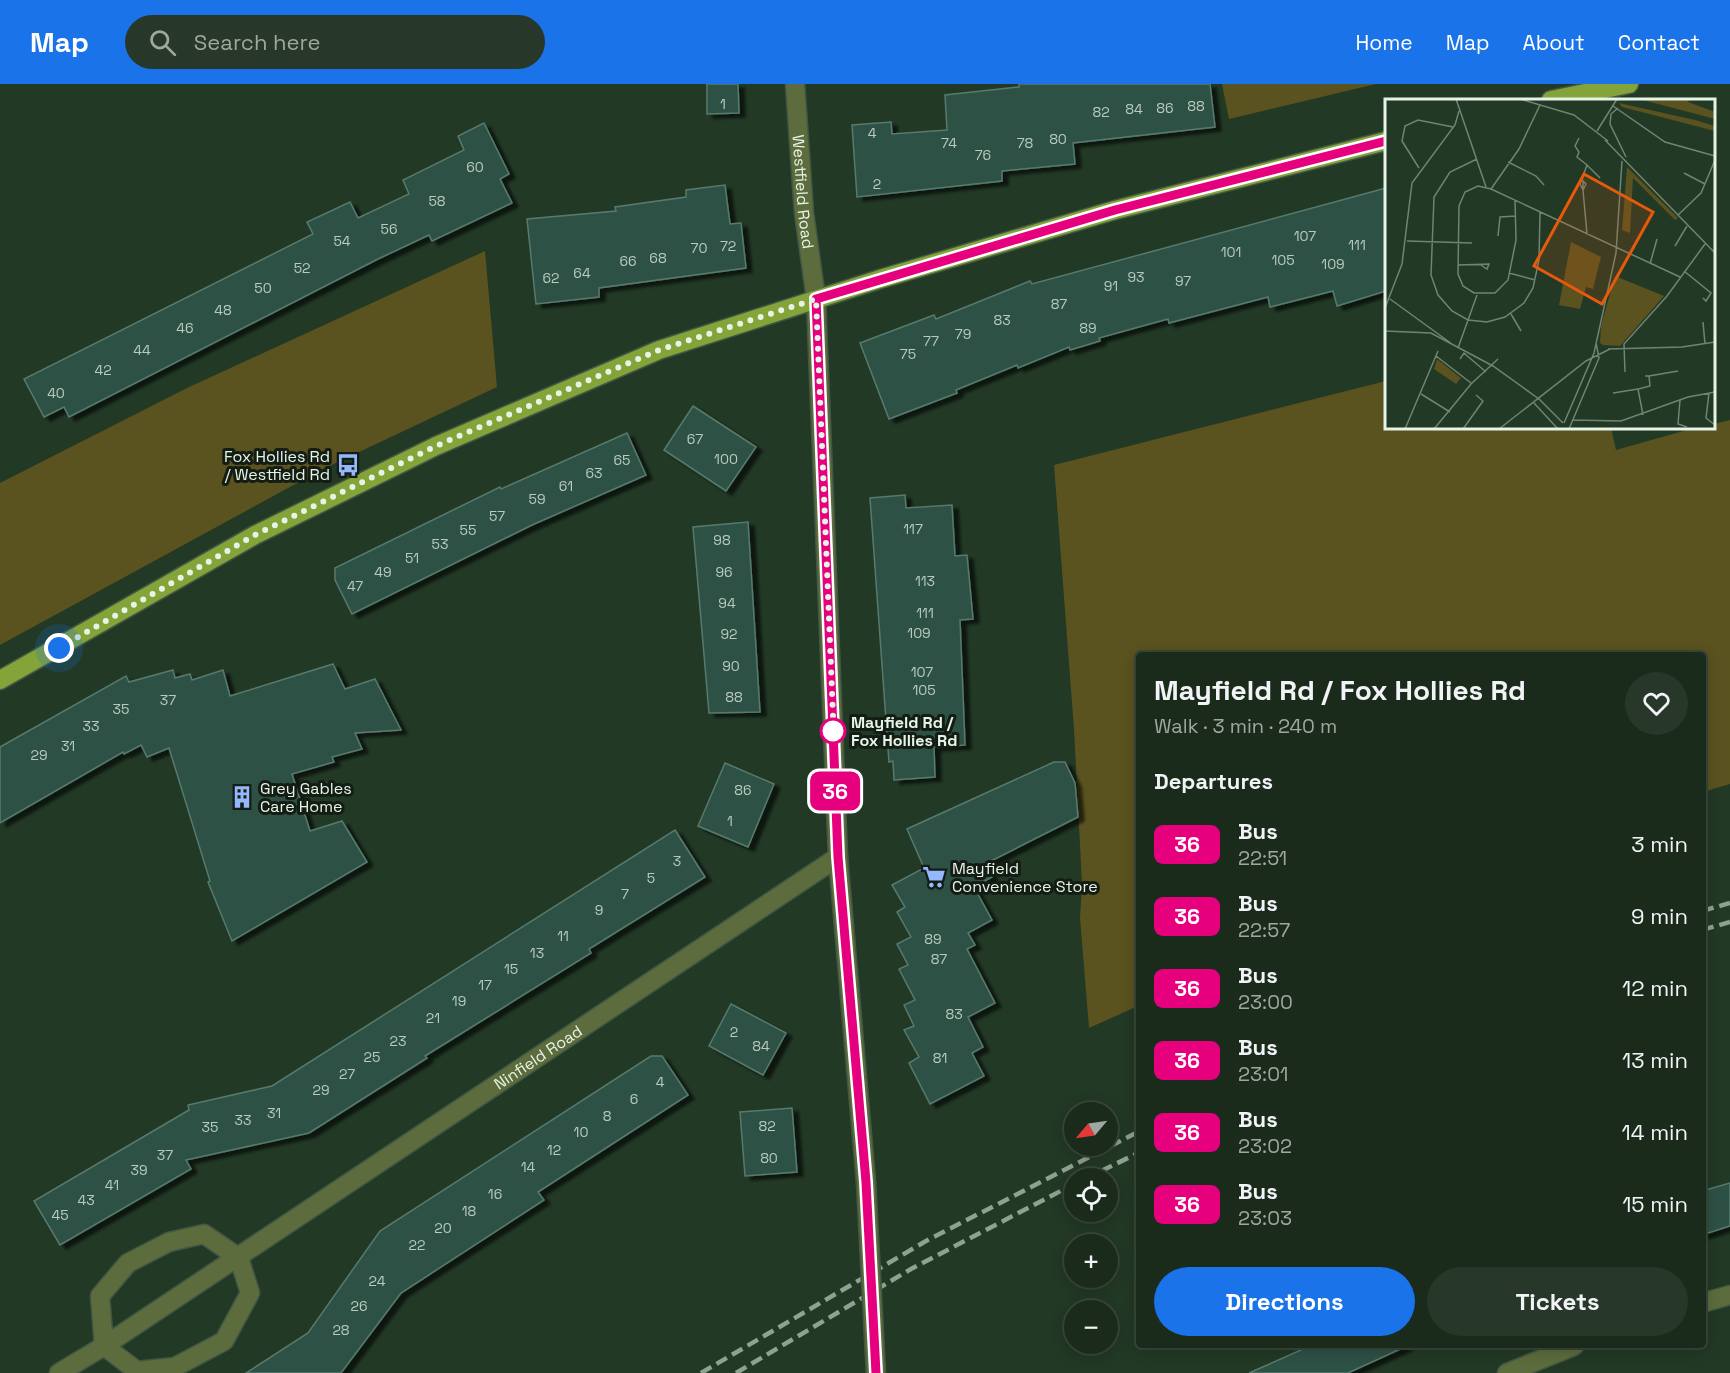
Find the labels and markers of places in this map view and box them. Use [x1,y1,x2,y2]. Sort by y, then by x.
place label: Fox Hollies Rd / Westfield Rd [224,446,330,485]
bus stop icon: Fox Hollies Rd / Westfield Rd [335,452,361,478]
place label: Mayfield Rd / Fox Hollies Rd [851,712,957,751]
marker: Mayfield Rd / Fox Hollies Rd [820,718,846,744]
place label: Grey Gables Care Home [260,778,352,817]
building icon: Grey Gables Care Home [229,784,255,810]
place label: Mayfield Convenience Store [952,858,1098,897]
supermarket icon: Mayfield Convenience Store [921,864,947,890]

